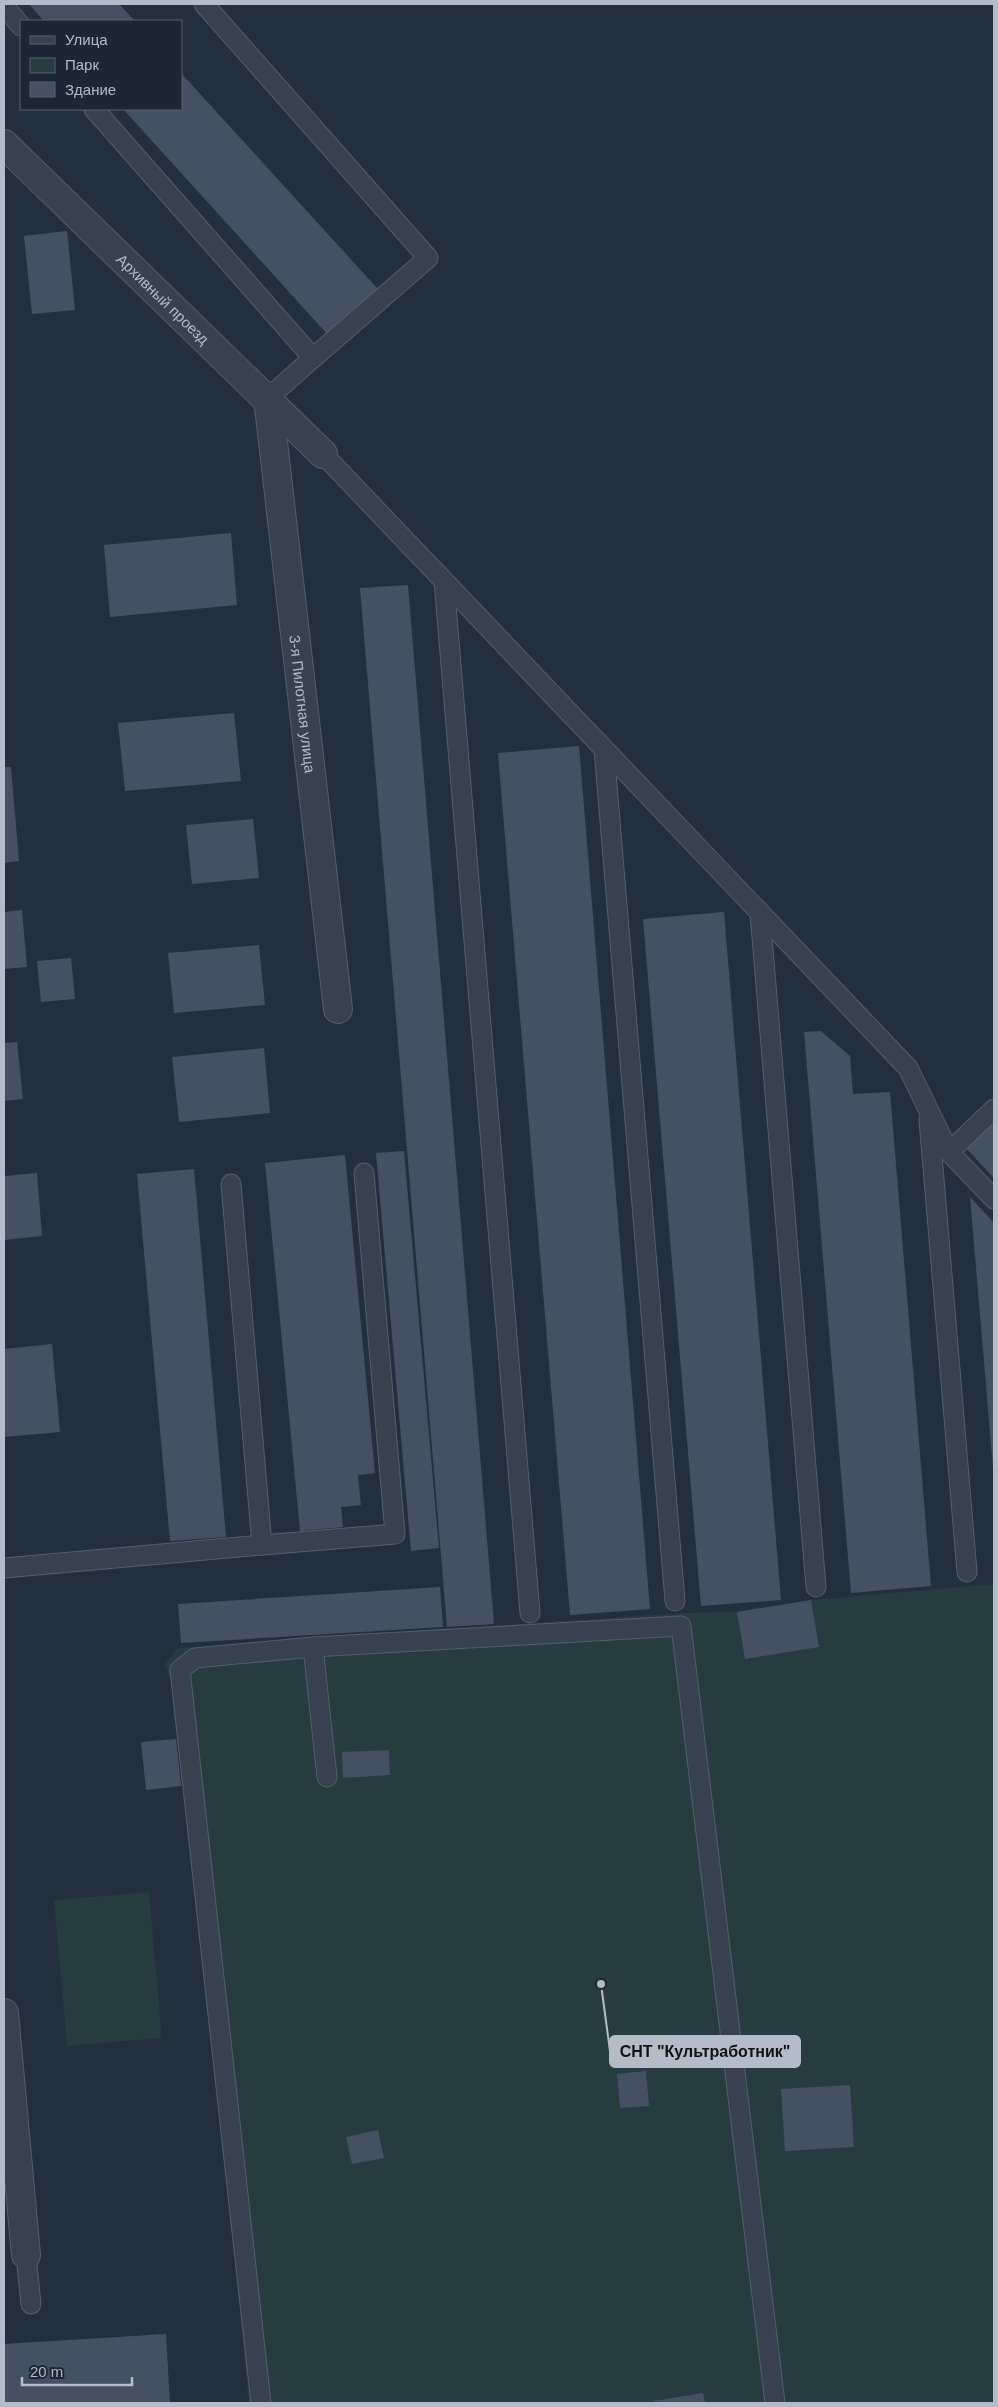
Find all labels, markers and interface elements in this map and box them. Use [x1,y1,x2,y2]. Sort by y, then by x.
legend [20,20,182,110]
text: Улица [65,31,108,48]
text: Парк [65,56,99,73]
text: Здание [65,81,116,98]
street label: Архивный проезд [114,250,213,347]
street label: 3-я Пилотная улица [287,634,319,775]
callout: СНТ "Культработник" [610,2036,800,2067]
text: СНТ "Культработник" [620,2043,790,2060]
scale bar [22,2354,132,2386]
text: 20 m [30,2363,63,2380]

